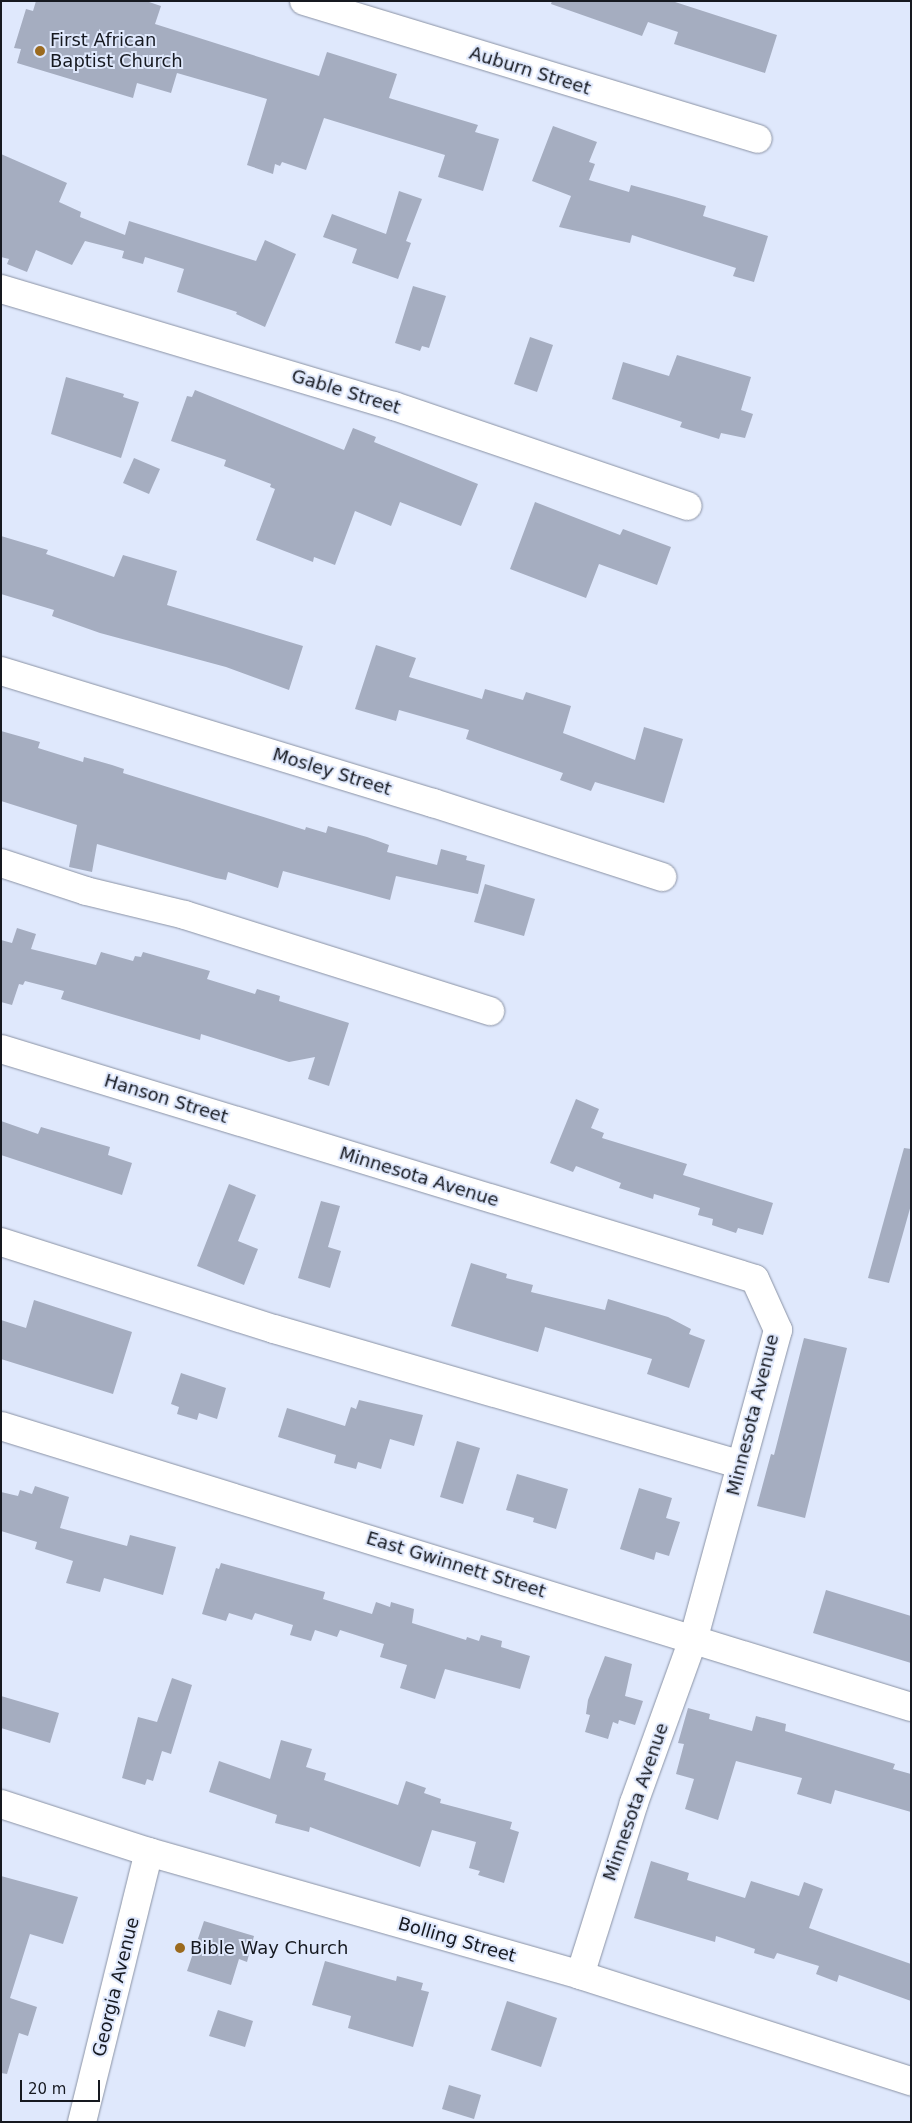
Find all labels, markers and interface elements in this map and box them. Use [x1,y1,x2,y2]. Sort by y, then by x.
place label: First African Baptist Church [50,30,183,72]
street label: Auburn Street [467,42,593,100]
marker: First African Baptist Church [34,45,46,57]
street label: Gable Street [289,365,403,419]
street label: Mosley Street [270,744,394,800]
street label: Hanson Street [102,1070,230,1128]
street label: Minnesota Avenue [337,1142,501,1212]
street label: Minnesota Avenue [723,1332,783,1498]
street label: East Gwinnett Street [364,1527,548,1603]
street label: Minnesota Avenue [599,1720,673,1884]
street label: Bolling Street [396,1913,518,1967]
street label: Georgia Avenue [88,1915,144,2059]
place label: Bible Way Church [190,1937,348,1959]
marker: Bible Way Church [174,1942,186,1954]
scale bar [22,2070,102,2102]
text: 20 m [28,2080,66,2098]

